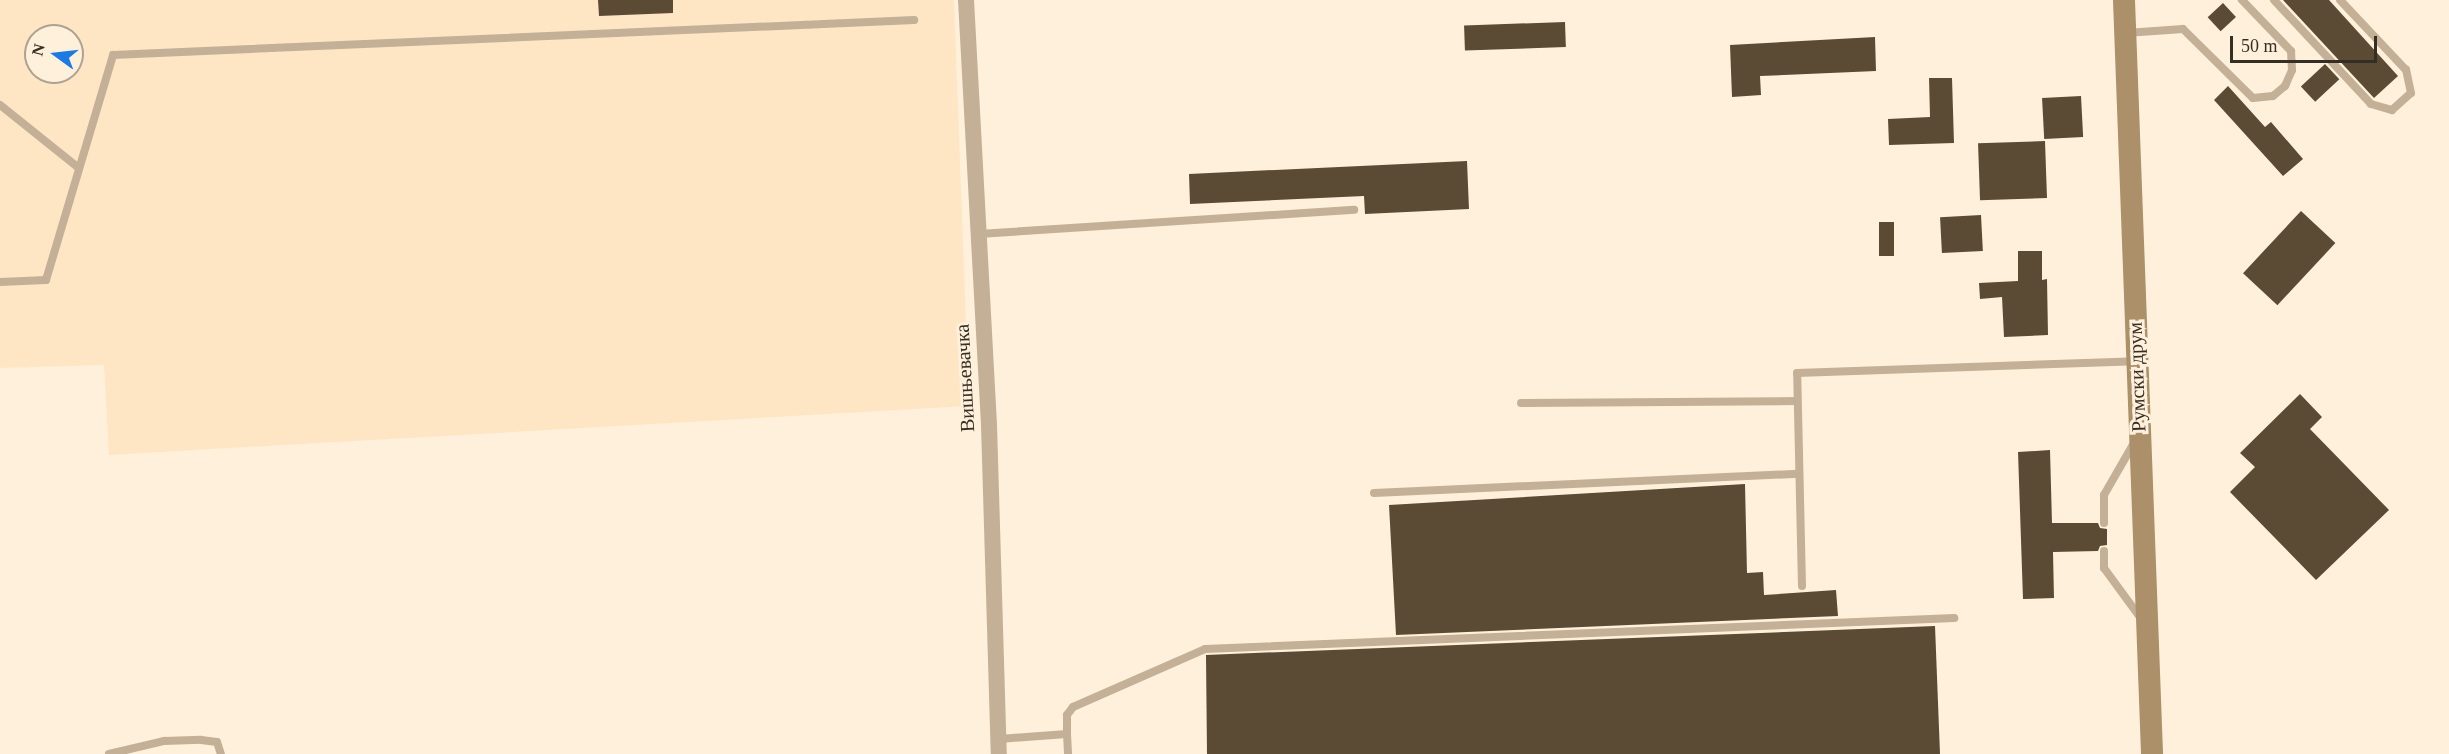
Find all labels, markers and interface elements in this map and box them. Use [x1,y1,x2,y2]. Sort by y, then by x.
north arrow [24,24,84,84]
scale bar [2233,24,2380,62]
text: 50 m [2241,36,2278,56]
text: N [28,42,48,58]
street label: Румски друм [2123,322,2151,432]
street label: Вишњевачка [950,323,980,433]

